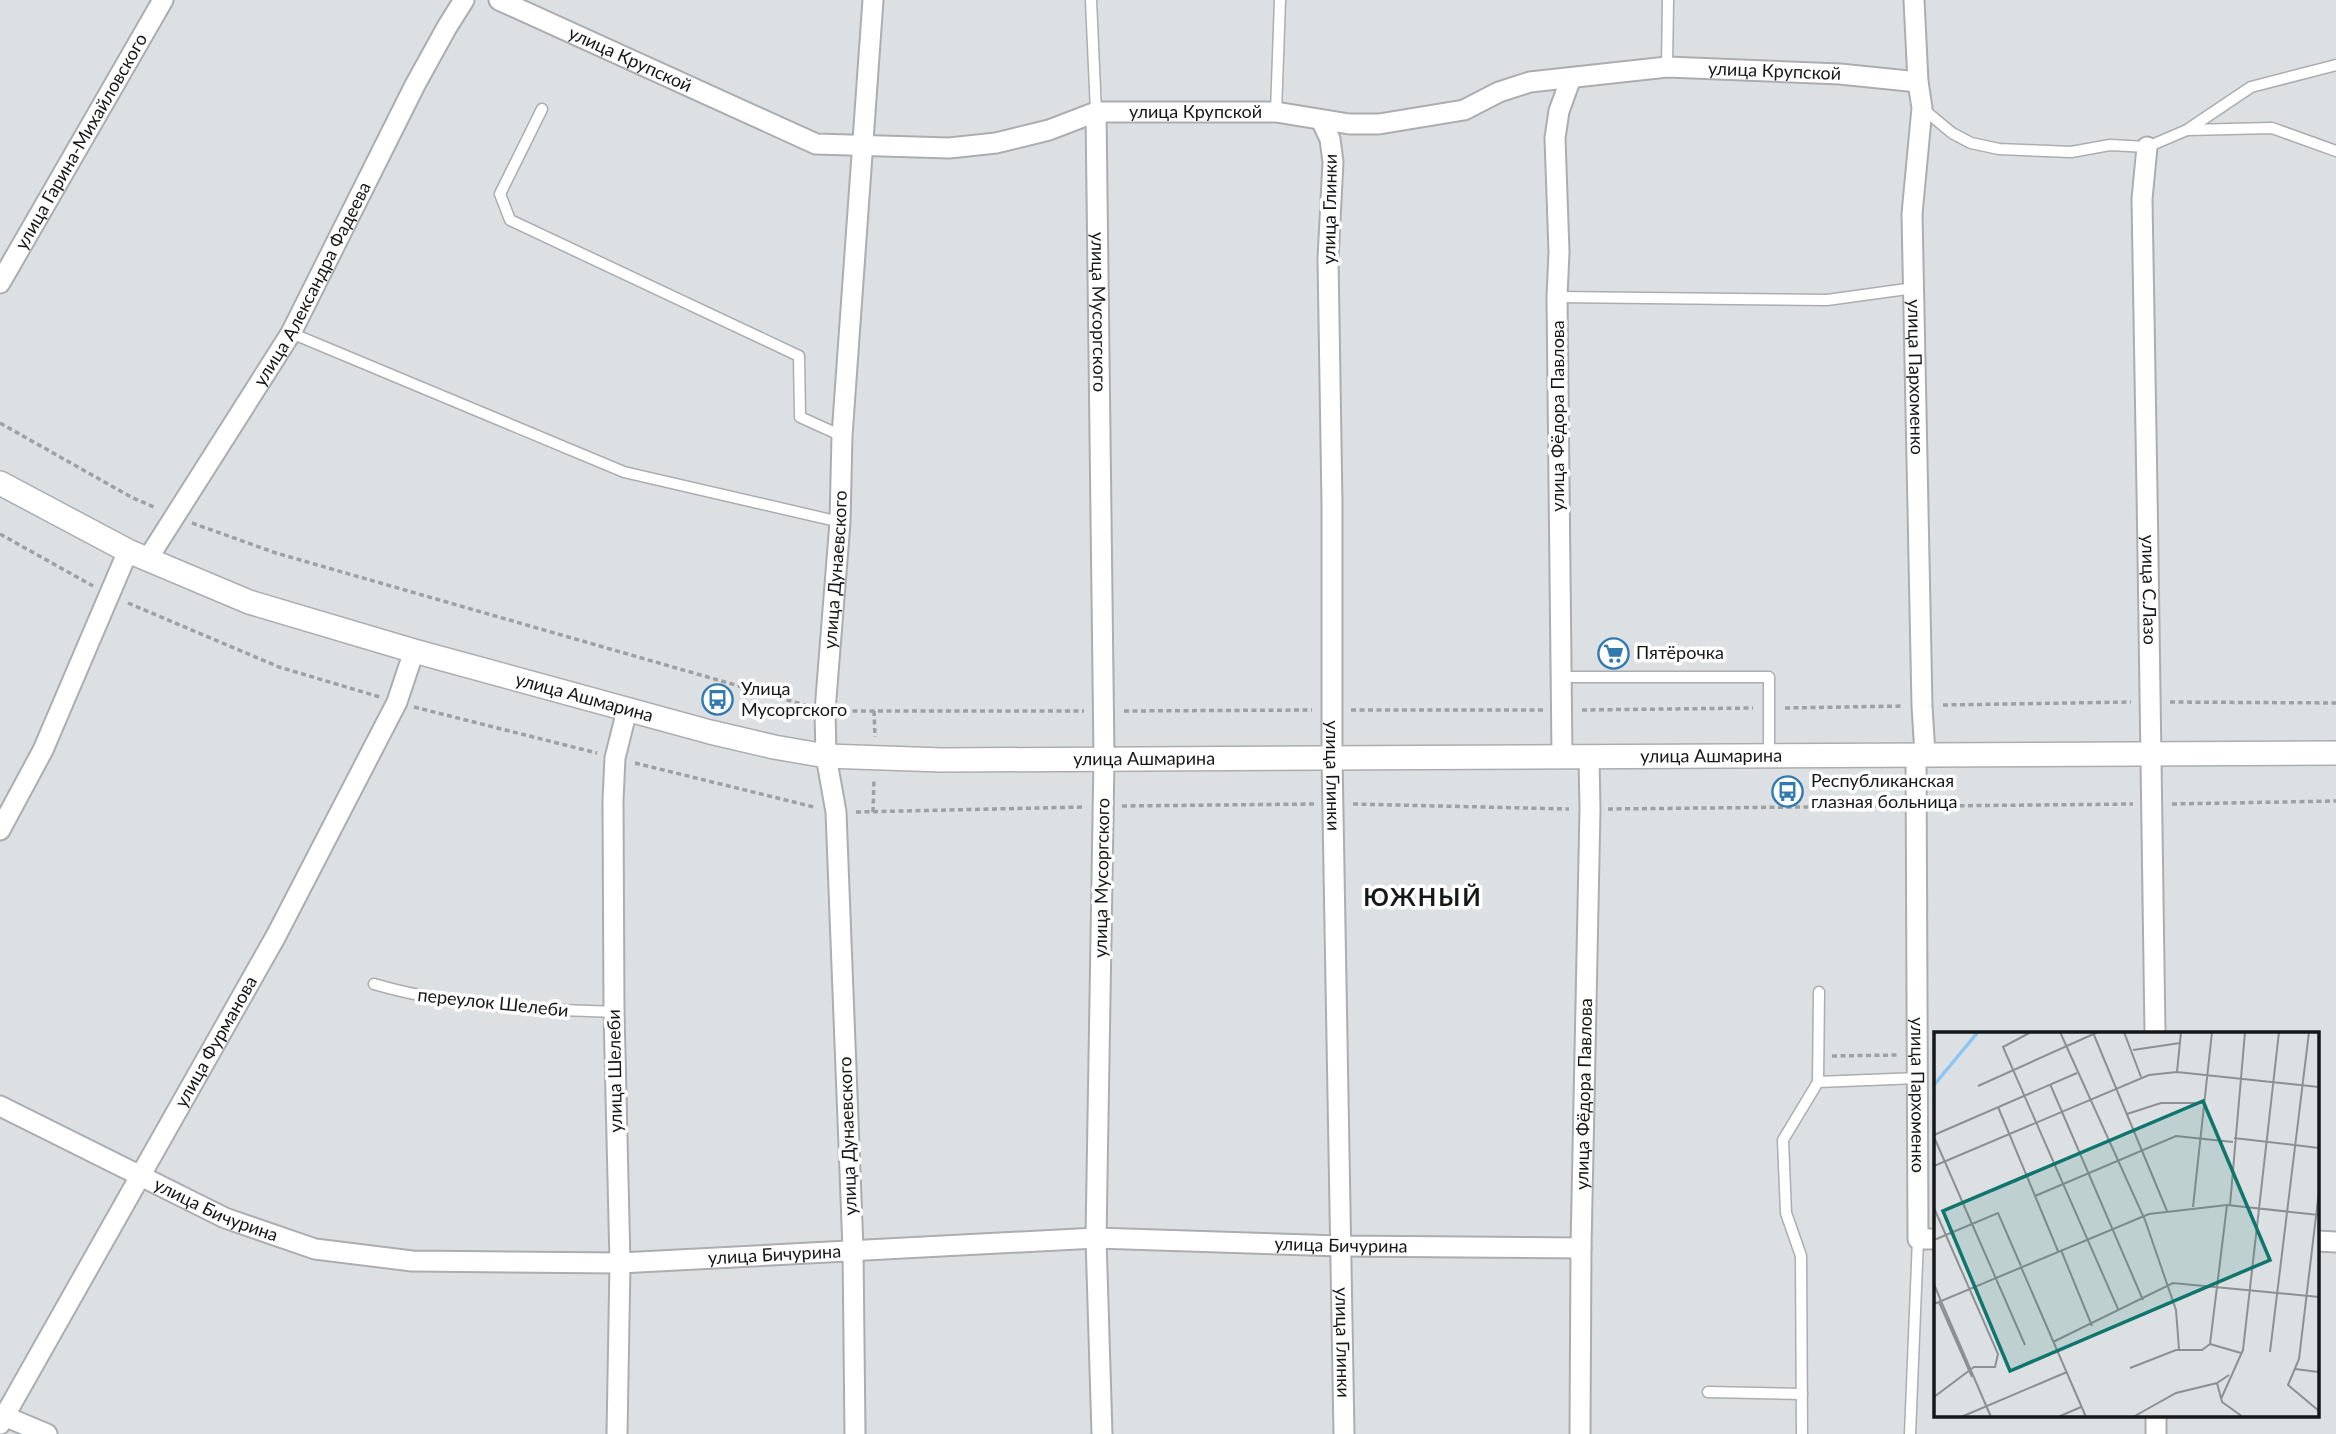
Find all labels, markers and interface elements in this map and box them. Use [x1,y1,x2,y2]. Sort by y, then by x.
street label: улица Крупской [565,21,696,96]
street label: улица Гарина-Михайловского [10,29,151,253]
street label: улица Крупской [1708,57,1842,84]
street label: улица Крупской [1129,100,1262,122]
street label: улица Глинки [1317,153,1341,264]
street label: улица Александра Фадеева [248,178,375,390]
street label: улица Мусоргского [1087,232,1111,392]
street label: улица Пархоменко [1904,299,1929,455]
street label: улица Фёдора Павлова [1546,320,1568,512]
street label: улица Дунаевского [818,490,851,650]
street label: улица С.Лазо [2138,534,2162,645]
supermarket icon: Пятёрочка [1596,636,1630,670]
place label: Пятёрочка [1636,641,1724,663]
street label: улица Ашмарина [513,667,656,726]
place label: Улица Мусоргского [741,677,847,720]
bus stop icon: Улица Мусоргского [701,682,735,716]
street label: улица Глинки [1322,720,1345,831]
street label: улица Ашмарина [1640,744,1782,766]
street label: улица Ашмарина [1073,747,1215,769]
place label: Республиканская глазная больница [1811,769,1957,812]
bus stop icon: Республиканская глазная больница [1771,774,1805,808]
street label: улица Мусоргского [1089,798,1113,958]
district label: ЮЖНЫЙ [1363,882,1483,911]
street label: улица Фурманова [169,972,261,1111]
street label: переулок Шелеби [417,983,570,1021]
street label: улица Фёдора Павлова [1570,998,1596,1190]
street label: улица Шелеби [602,1009,626,1133]
street label: улица Пархоменко [1907,1017,1930,1173]
inset map [1934,1032,2318,1416]
street label: улица Дунаевского [833,1056,861,1216]
street label: улица Бичурина [151,1173,281,1245]
street label: улица Бичурина [1274,1232,1408,1257]
street label: улица Бичурина [707,1239,842,1268]
street label: улица Глинки [1331,1287,1355,1398]

